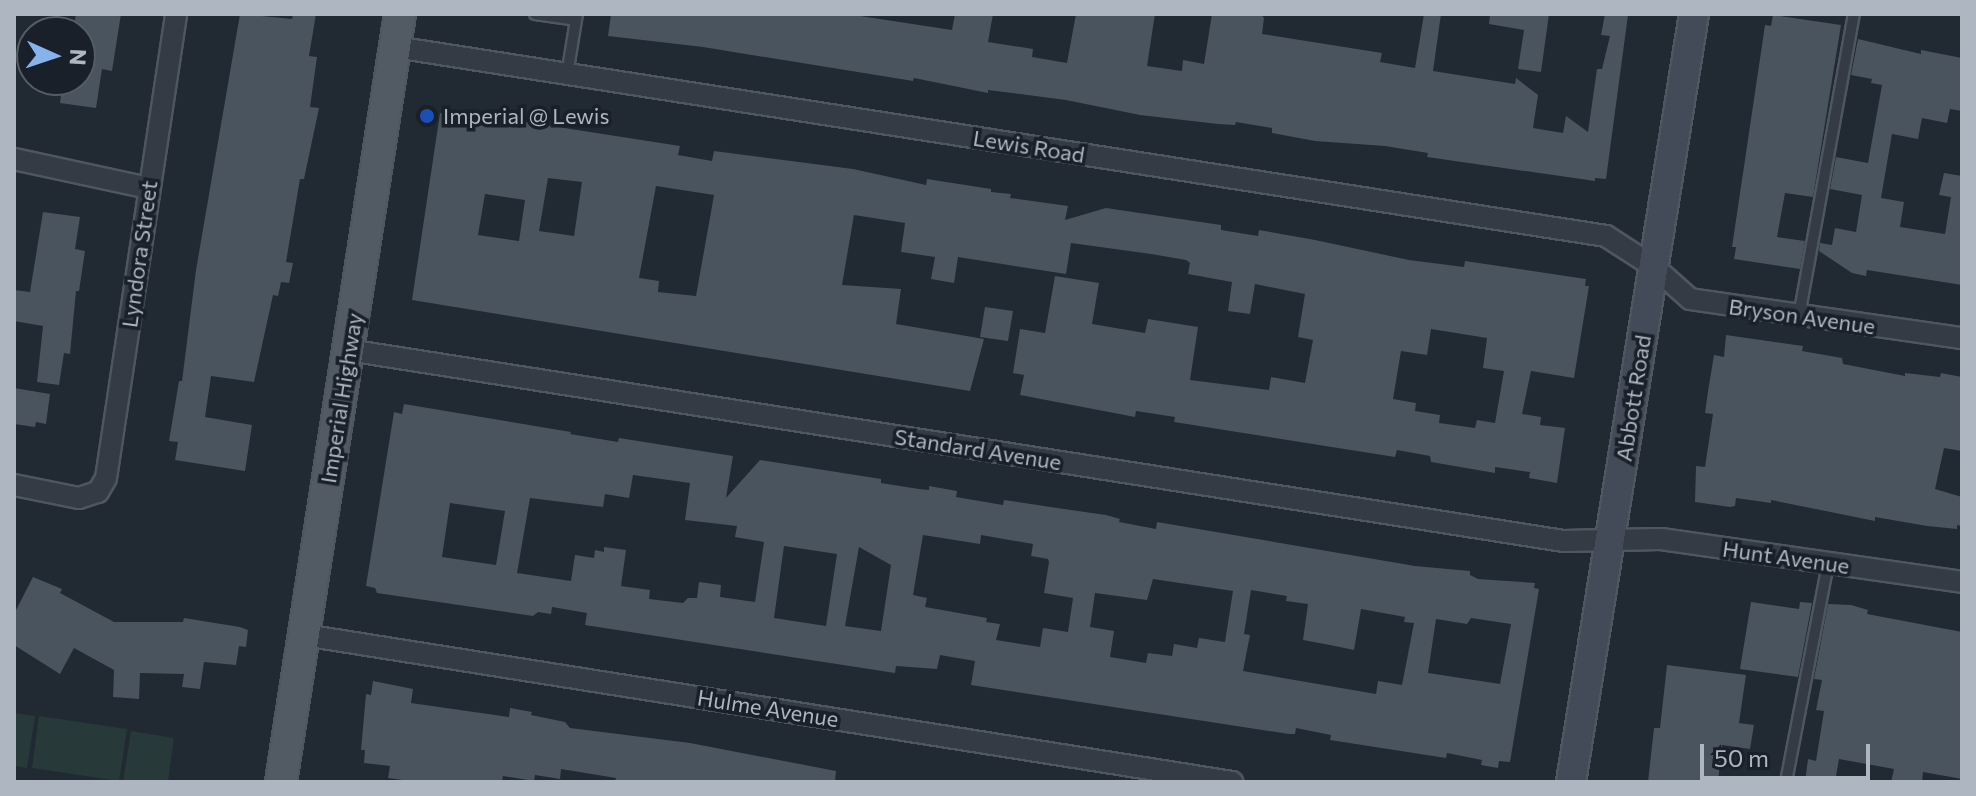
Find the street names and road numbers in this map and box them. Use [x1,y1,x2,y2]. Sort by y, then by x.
street label: Lewis Road [971,124,1087,168]
street label: Lyndora Street [116,179,162,329]
street label: Bryson Avenue [1727,293,1877,339]
street label: Imperial Highway [314,311,368,485]
street label: Abbott Road [1610,333,1656,463]
street label: Standard Avenue [893,423,1063,475]
street label: Hunt Avenue [1721,535,1851,579]
street label: Hulme Avenue [695,684,841,732]

